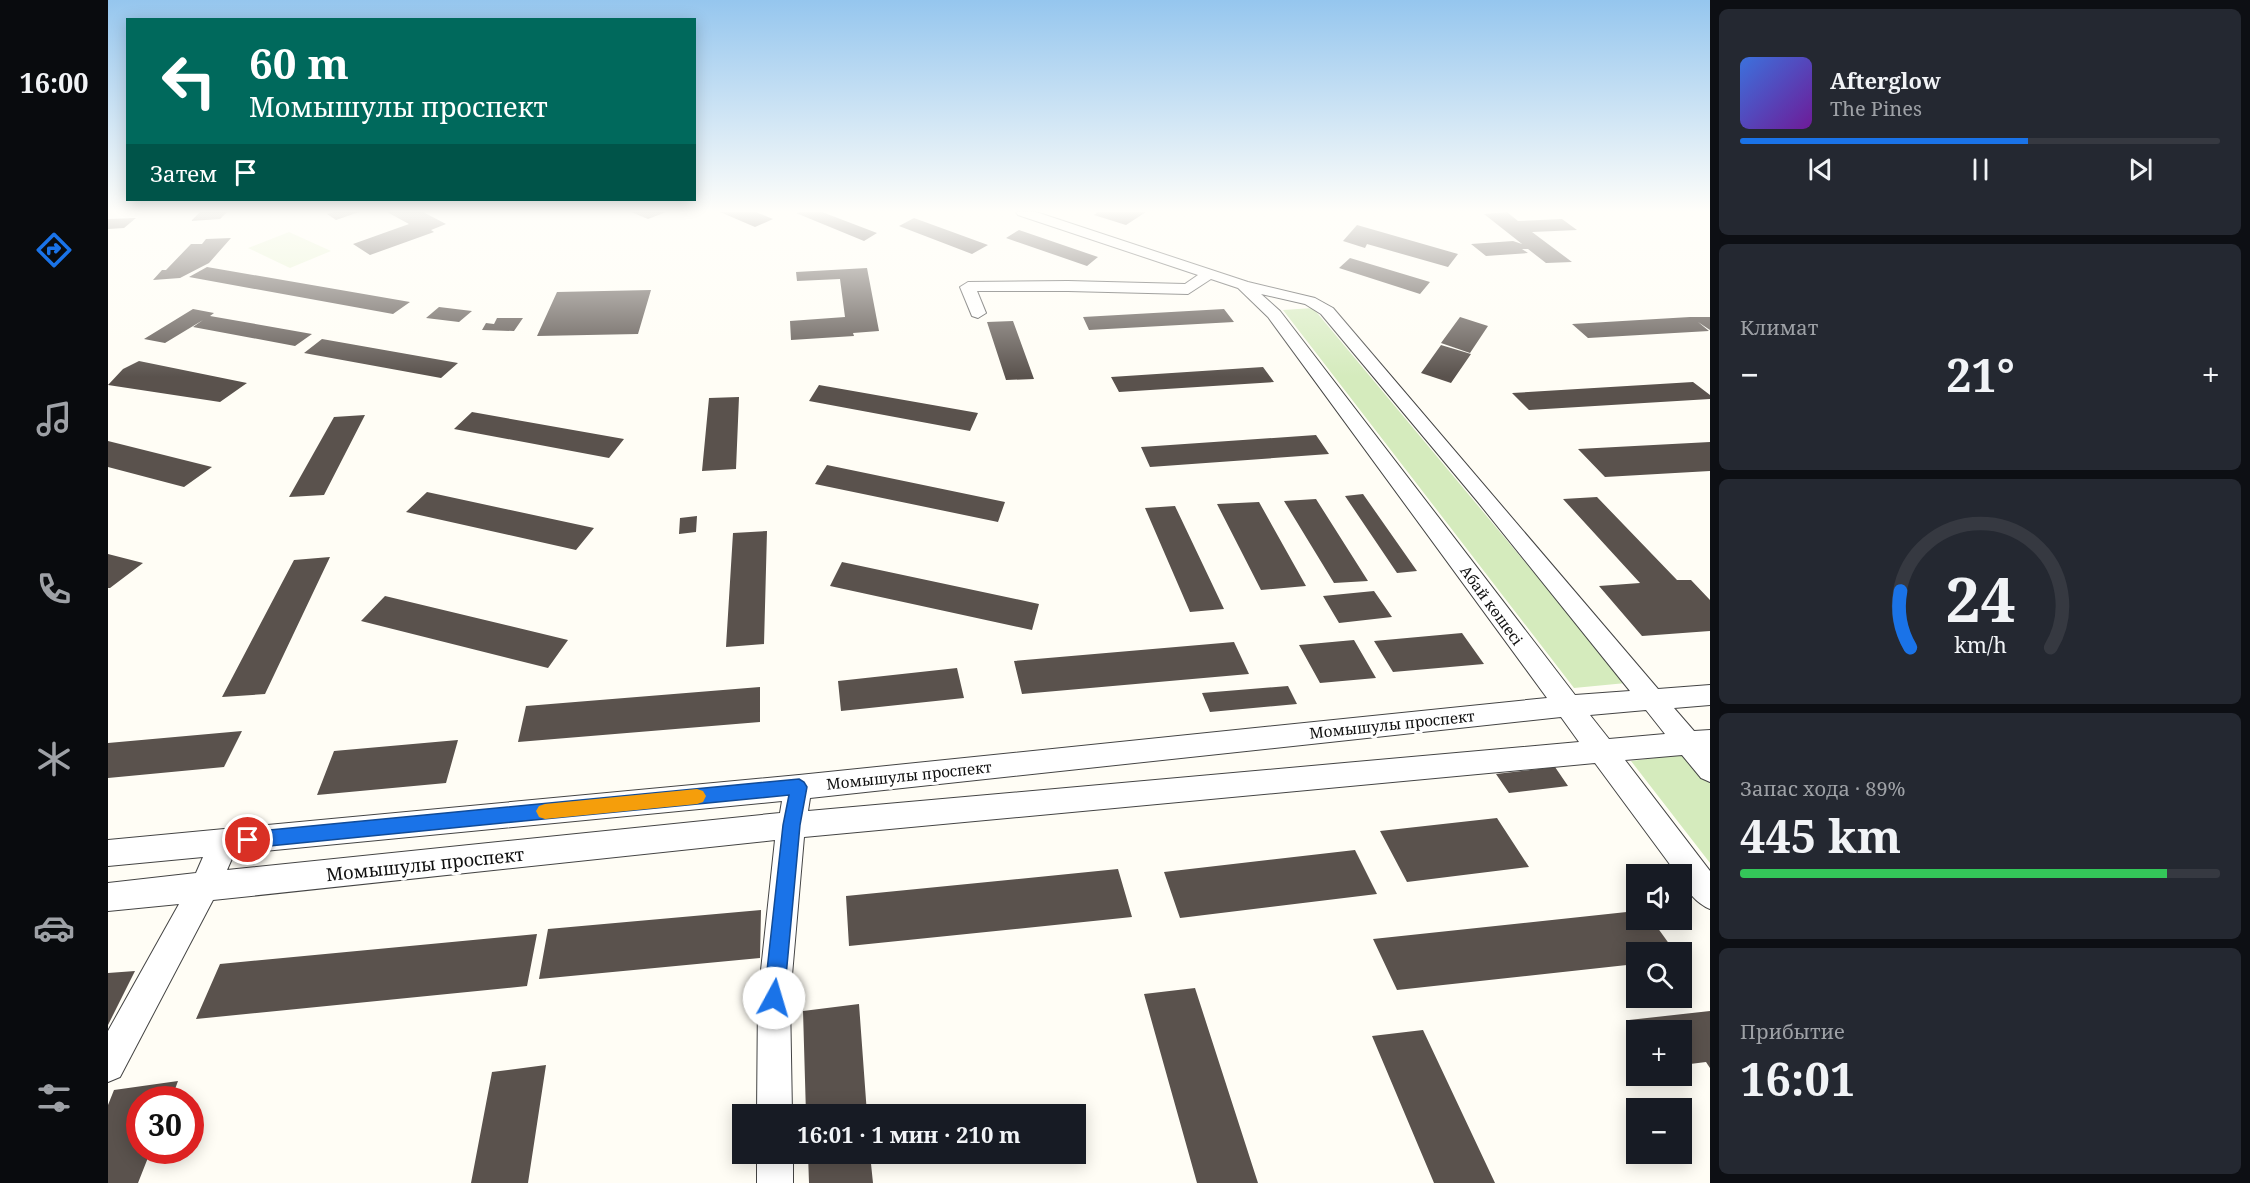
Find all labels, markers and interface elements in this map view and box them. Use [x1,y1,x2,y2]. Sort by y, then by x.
text: 60 m [249,34,349,91]
icon: left [150,42,228,120]
text: 16:00 [19,64,89,101]
text: Afterglow [1830,65,1941,95]
text: Момышулы проспект [249,88,548,125]
text: The Pines [1830,95,1922,122]
icon: previous [1804,153,1837,186]
icon: pause [1964,153,1997,186]
icon: next [2124,153,2157,186]
icon: arrive [229,156,262,189]
text: Затем [150,158,217,188]
icon: directions [33,229,75,271]
text: Климат [1740,314,1818,341]
text: 21° [1946,344,2015,405]
text: − [1740,352,1759,397]
text: + [2202,352,2220,397]
icon: music [33,398,75,440]
text: 24 [1945,556,2015,641]
street label: Абай көшесі [1456,561,1528,649]
icon: phone [33,568,75,610]
text: km/h [1954,631,2007,660]
street label: Момышулы проспект [1308,705,1476,743]
icon: climate [33,738,75,780]
street label: Момышулы проспект [825,756,993,794]
text: Запас хода · 89% [1740,775,1905,802]
text: 445 km [1740,805,1901,866]
pin [222,814,273,865]
icon: arrive [231,823,264,856]
street label: Момышулы проспект [325,842,526,886]
map controls [1626,864,1692,1164]
button: sound [1626,864,1692,930]
icon: car [33,907,75,949]
button: search [1626,942,1692,1008]
position arrow [742,966,806,1030]
text: Прибытие [1740,1018,1845,1045]
button: + [1626,1020,1692,1086]
text: 16:01 [1740,1048,1855,1109]
icon: filters [33,1077,75,1119]
speed limit sign: 30 [126,1086,204,1164]
button: − [1626,1098,1692,1164]
text: 16:01 · 1 мин · 210 m [797,1119,1021,1149]

